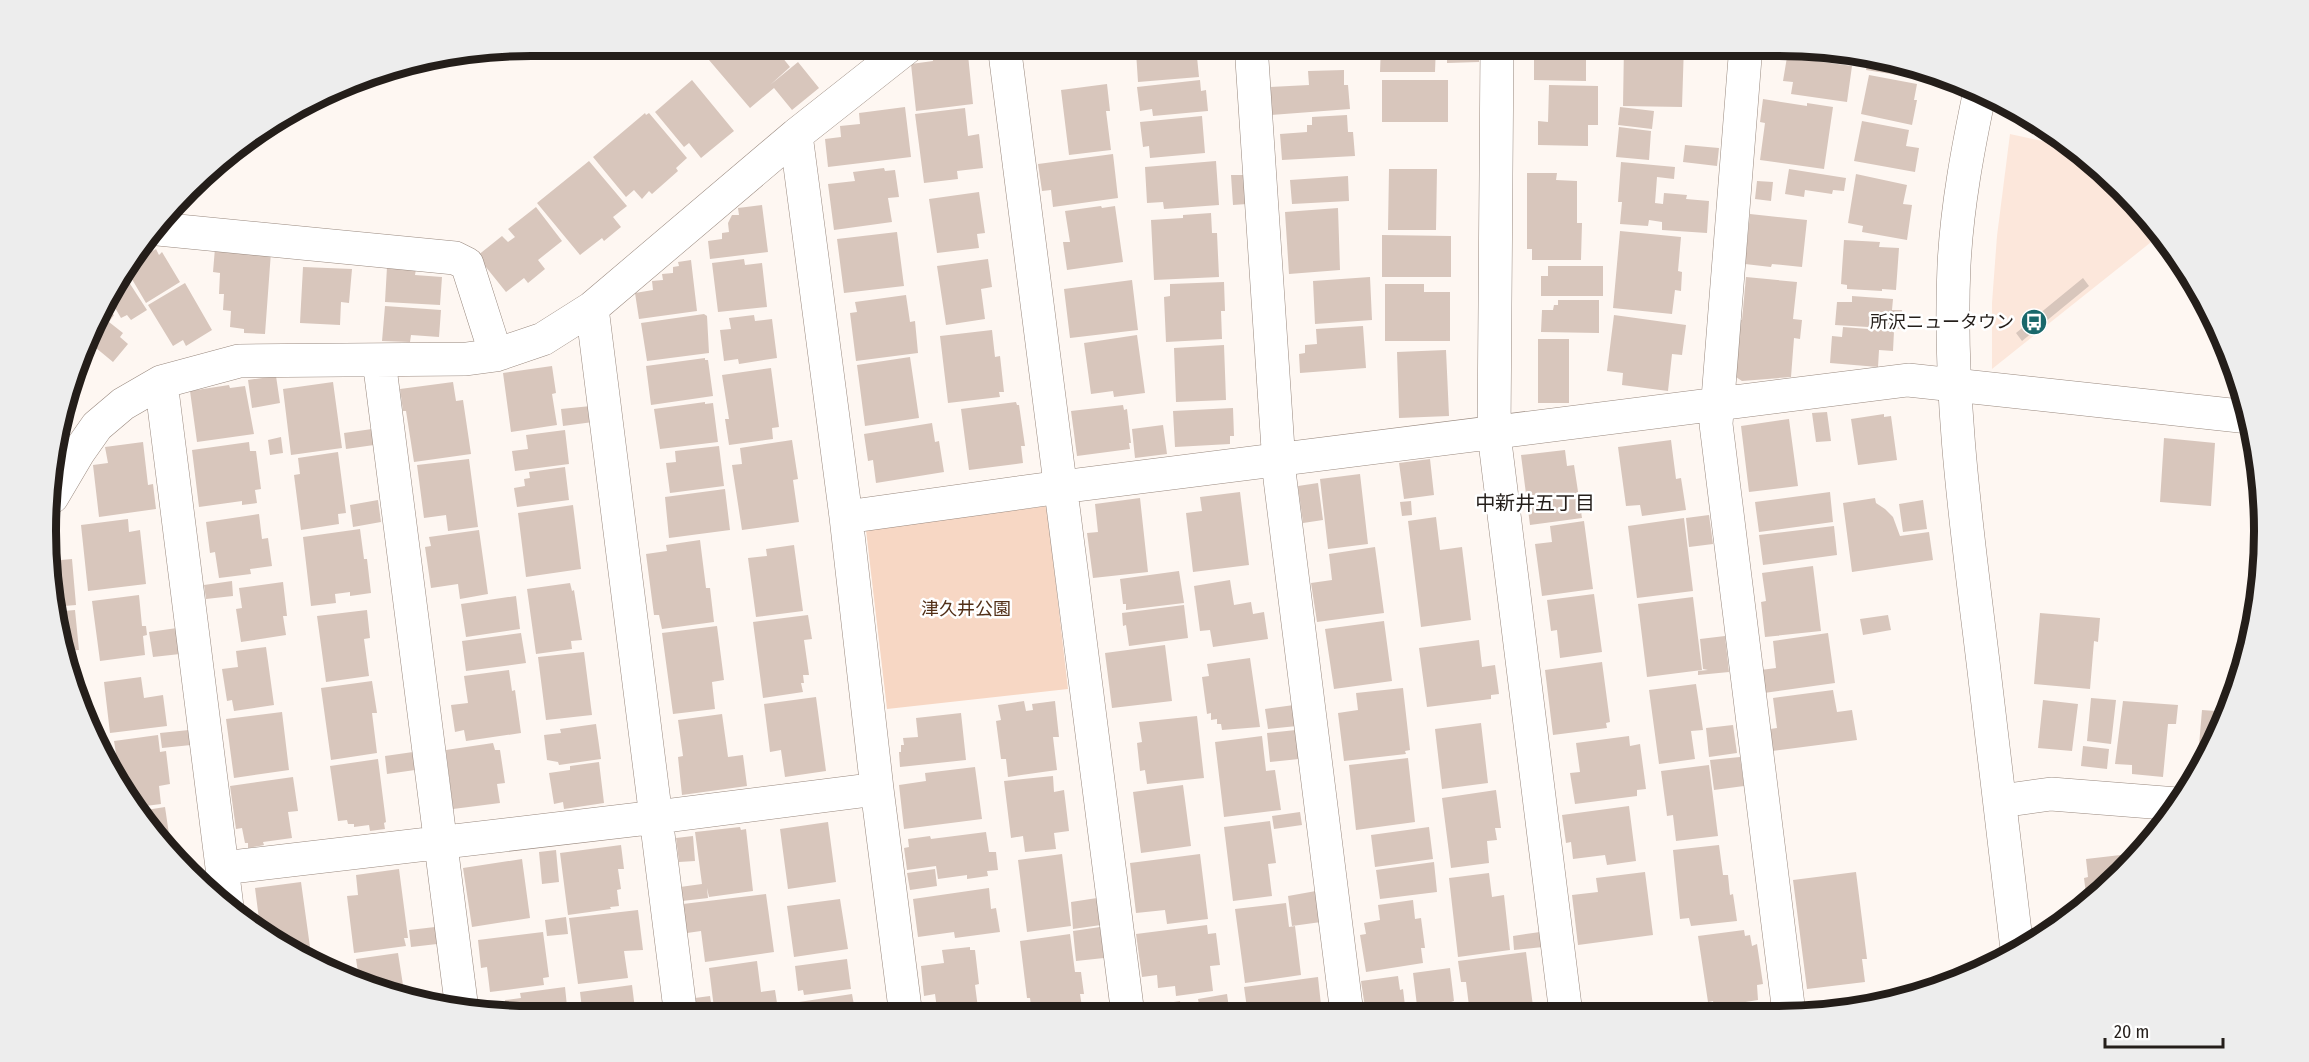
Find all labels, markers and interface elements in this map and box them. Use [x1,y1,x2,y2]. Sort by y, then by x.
bus stop icon: 所沢ニュータウン [2019,307,2049,337]
place label: 所沢ニュータウン [1870,311,2014,333]
district label: 中新井五丁目 [1475,491,1595,515]
park label: 津久井公園 [921,598,1011,620]
scale bar [2105,1011,2224,1049]
text: 20 m [2114,1021,2149,1043]

